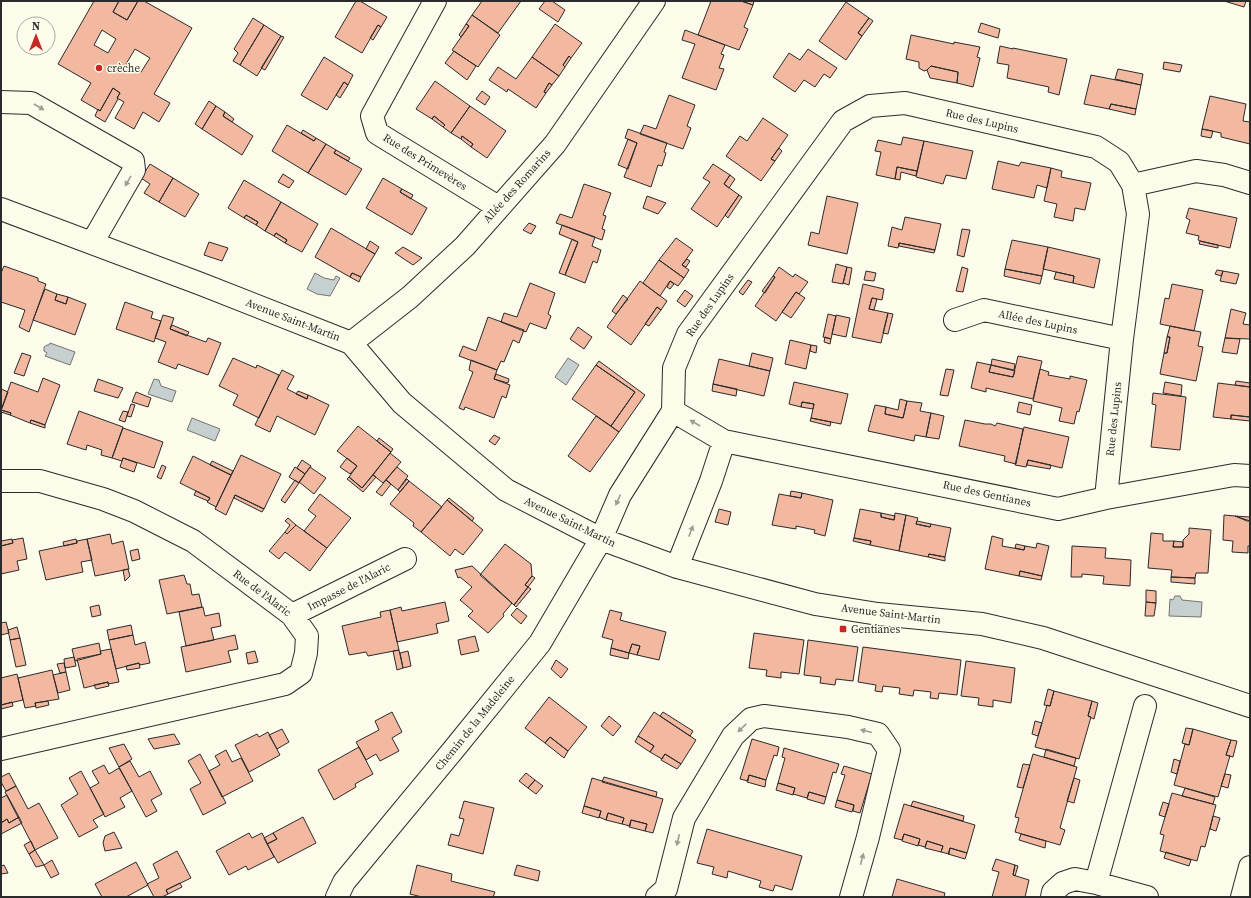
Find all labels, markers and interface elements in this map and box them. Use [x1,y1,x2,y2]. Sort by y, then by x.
north arrow [16,16,56,56]
text: N [32,19,40,34]
place label: crèche [107,61,140,76]
marker: crèche [94,63,104,73]
one-way arrow [33,104,45,111]
street label: Rue des Lupins [944,105,1020,137]
street label: Rue des Primevères [380,130,470,194]
street label: Allée des Romarins [480,146,554,226]
one-way arrow [124,175,131,187]
street label: Rue des Lupins [683,270,738,340]
street label: Avenue Saint-Martin [243,295,343,345]
street label: Allée des Lupins [997,306,1079,338]
street label: Rue des Lupins [1103,381,1125,457]
one-way arrow [689,420,701,427]
street label: Rue des Gentianes [941,477,1033,511]
street label: Avenue Saint-Martin [522,493,619,551]
one-way arrow [614,495,620,507]
one-way arrow [688,524,694,536]
street label: Impasse de l'Alaric [305,559,394,614]
street label: Rue de l'Alaric [230,566,295,620]
street label: Avenue Saint-Martin [840,600,942,628]
place label: Gentianes [851,622,900,637]
marker: Gentianes [838,624,848,634]
street label: Chemin de la Madeleine [432,672,518,774]
one-way arrow [737,723,747,733]
one-way arrow [860,728,872,734]
one-way arrow [675,834,681,846]
one-way arrow [859,853,865,866]

